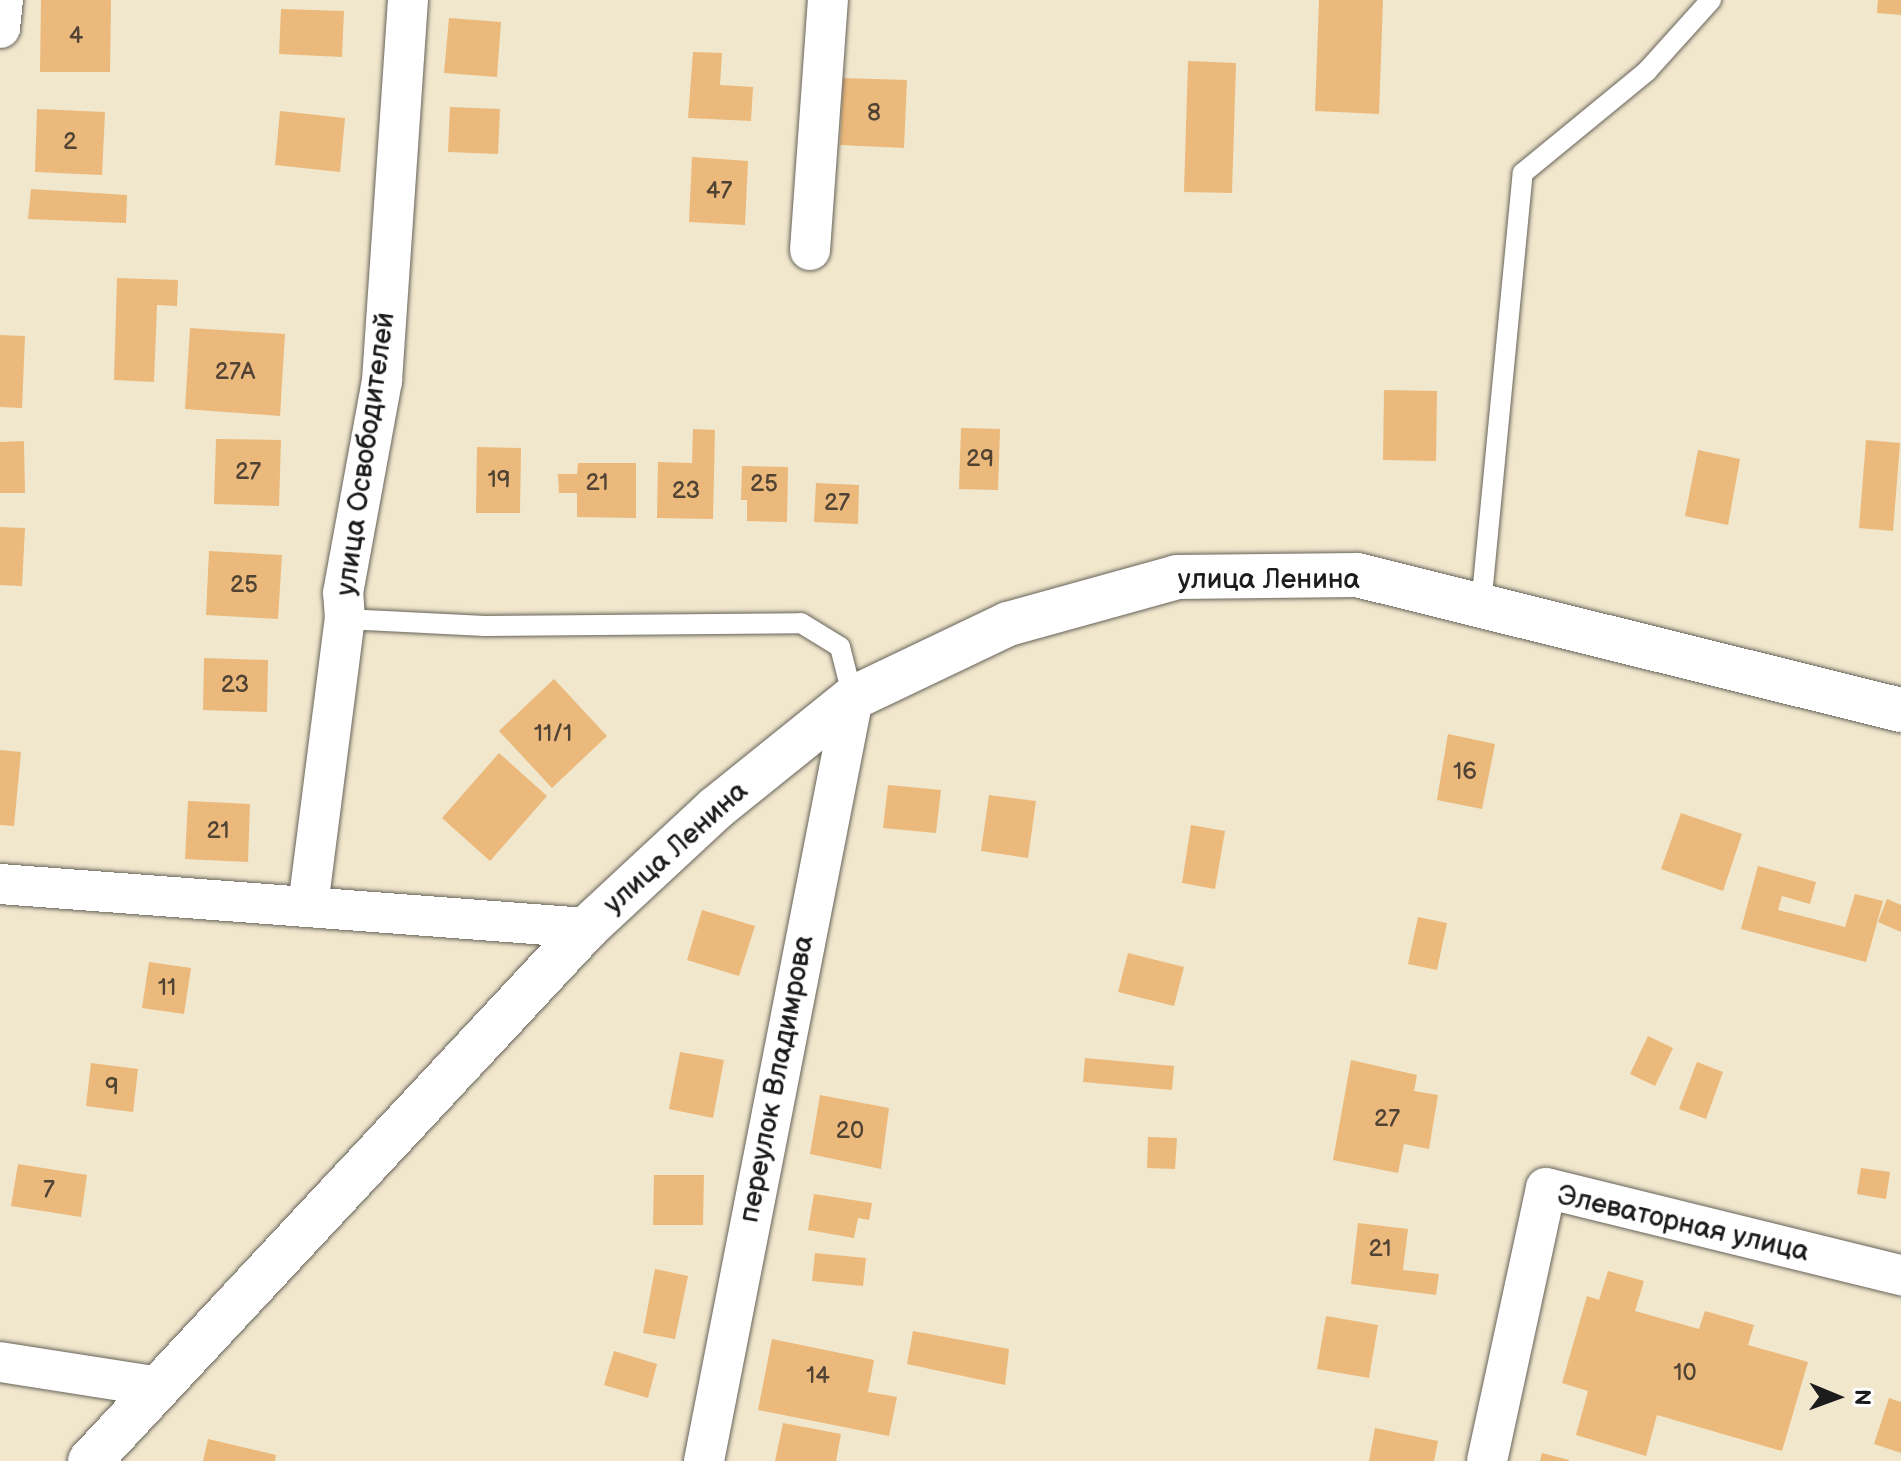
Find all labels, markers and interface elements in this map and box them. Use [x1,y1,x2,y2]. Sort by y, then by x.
house number: 4 [69,22,83,50]
house number: 8 [867,99,881,127]
house number: 2 [63,128,77,156]
house number: 47 [706,177,732,205]
street label: улица Освободителей [329,310,403,598]
house number: 27А [215,358,255,386]
house number: 29 [966,445,994,473]
house number: 27 [235,458,261,486]
house number: 19 [487,466,511,494]
house number: 21 [585,469,609,497]
house number: 25 [750,470,778,498]
house number: 23 [672,477,700,505]
house number: 27 [824,489,850,517]
street label: улица Ленина [1178,563,1360,597]
house number: 25 [230,571,258,599]
house number: 23 [221,671,249,699]
house number: 11/1 [534,720,572,748]
house number: 16 [1453,758,1477,786]
street label: улица Ленина [597,775,755,921]
house number: 21 [206,817,230,845]
street label: переулок Владимрова [733,932,821,1226]
house number: 11 [158,974,176,1002]
house number: 9 [105,1073,119,1101]
house number: 27 [1374,1105,1400,1133]
house number: 20 [836,1117,864,1145]
house number: 7 [43,1176,55,1204]
street label: Элеваторная улица [1554,1179,1812,1269]
house number: 21 [1368,1235,1392,1263]
north arrow [1797,1357,1877,1437]
house number: 10 [1673,1359,1697,1387]
house number: 14 [806,1362,830,1390]
text: N [1848,1389,1875,1406]

